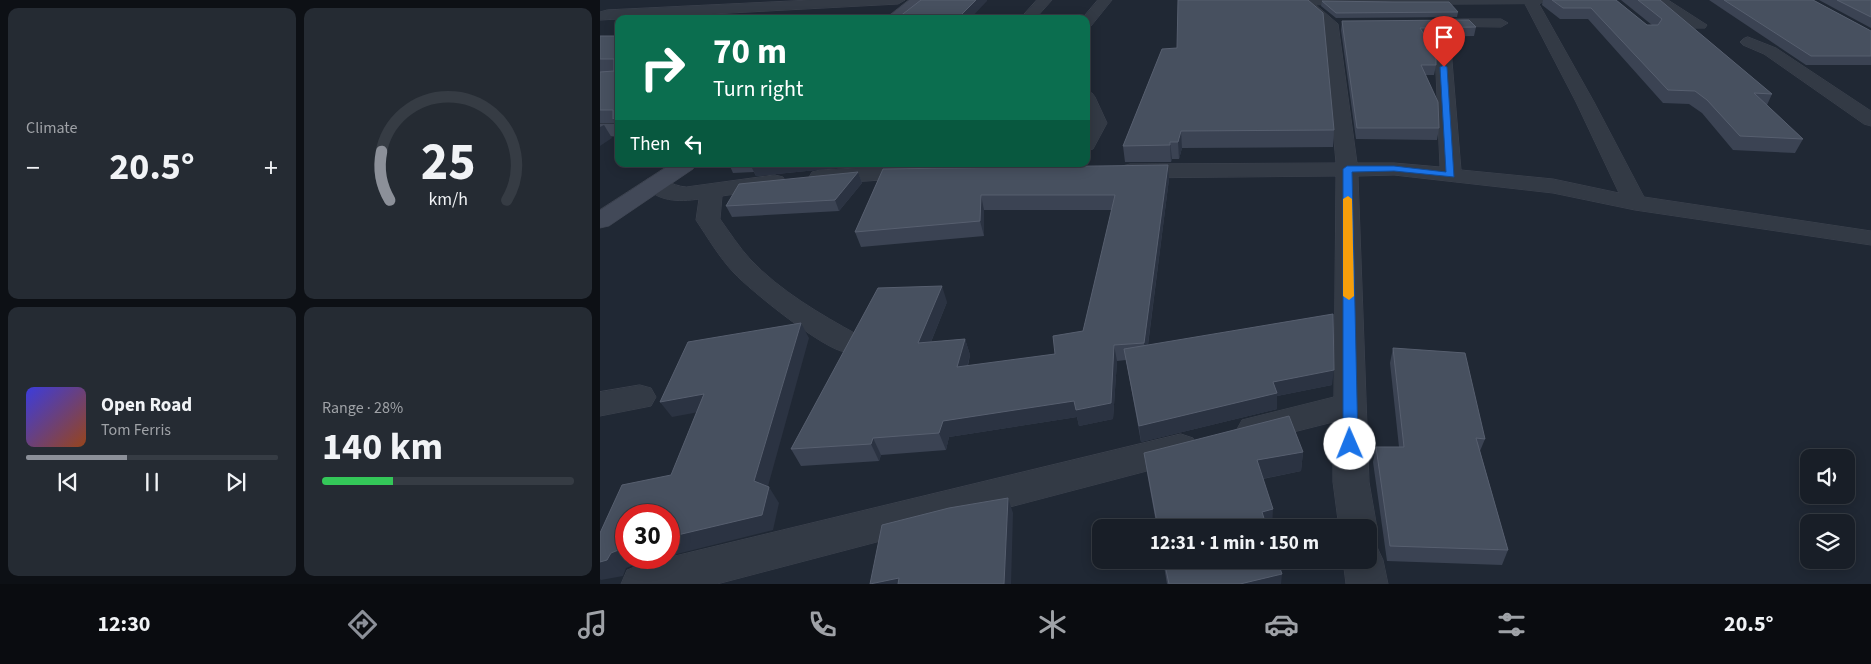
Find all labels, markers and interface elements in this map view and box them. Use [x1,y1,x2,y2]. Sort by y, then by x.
pin [1423,16,1465,67]
icon: arrive [1430,23,1458,51]
text: 70 m [713,27,787,77]
icon: right [630,35,695,100]
text: Turn right [713,73,803,105]
text: Climate [26,117,77,139]
text: 25 [421,126,475,200]
icon: left [680,130,708,158]
text: Then [630,131,670,158]
text: 20.5° [109,140,195,194]
text: − [26,148,40,188]
text: + [264,148,278,188]
text: km/h [428,187,468,212]
text: Open Road [101,392,192,419]
text: Range · 28% [322,397,403,419]
position arrow [1323,417,1375,469]
text: Tom Ferris [101,419,171,441]
text: 140 km [322,420,443,474]
map controls [1800,449,1855,569]
button: sound [1800,449,1855,504]
icon: previous [54,468,82,496]
icon: pause [138,468,166,496]
icon: next [222,468,250,496]
speed limit sign: 30 [615,504,680,569]
button: layers [1800,514,1855,569]
text: 12:31 · 1 min · 150 m [1150,530,1319,557]
icon: directions [345,607,380,642]
icon: music [575,607,610,642]
icon: phone [805,607,840,642]
icon: climate [1035,607,1070,642]
icon: car [1264,607,1299,642]
icon: filters [1494,607,1529,642]
text: 12:30 [97,608,150,640]
text: 20.5° [1724,608,1774,640]

